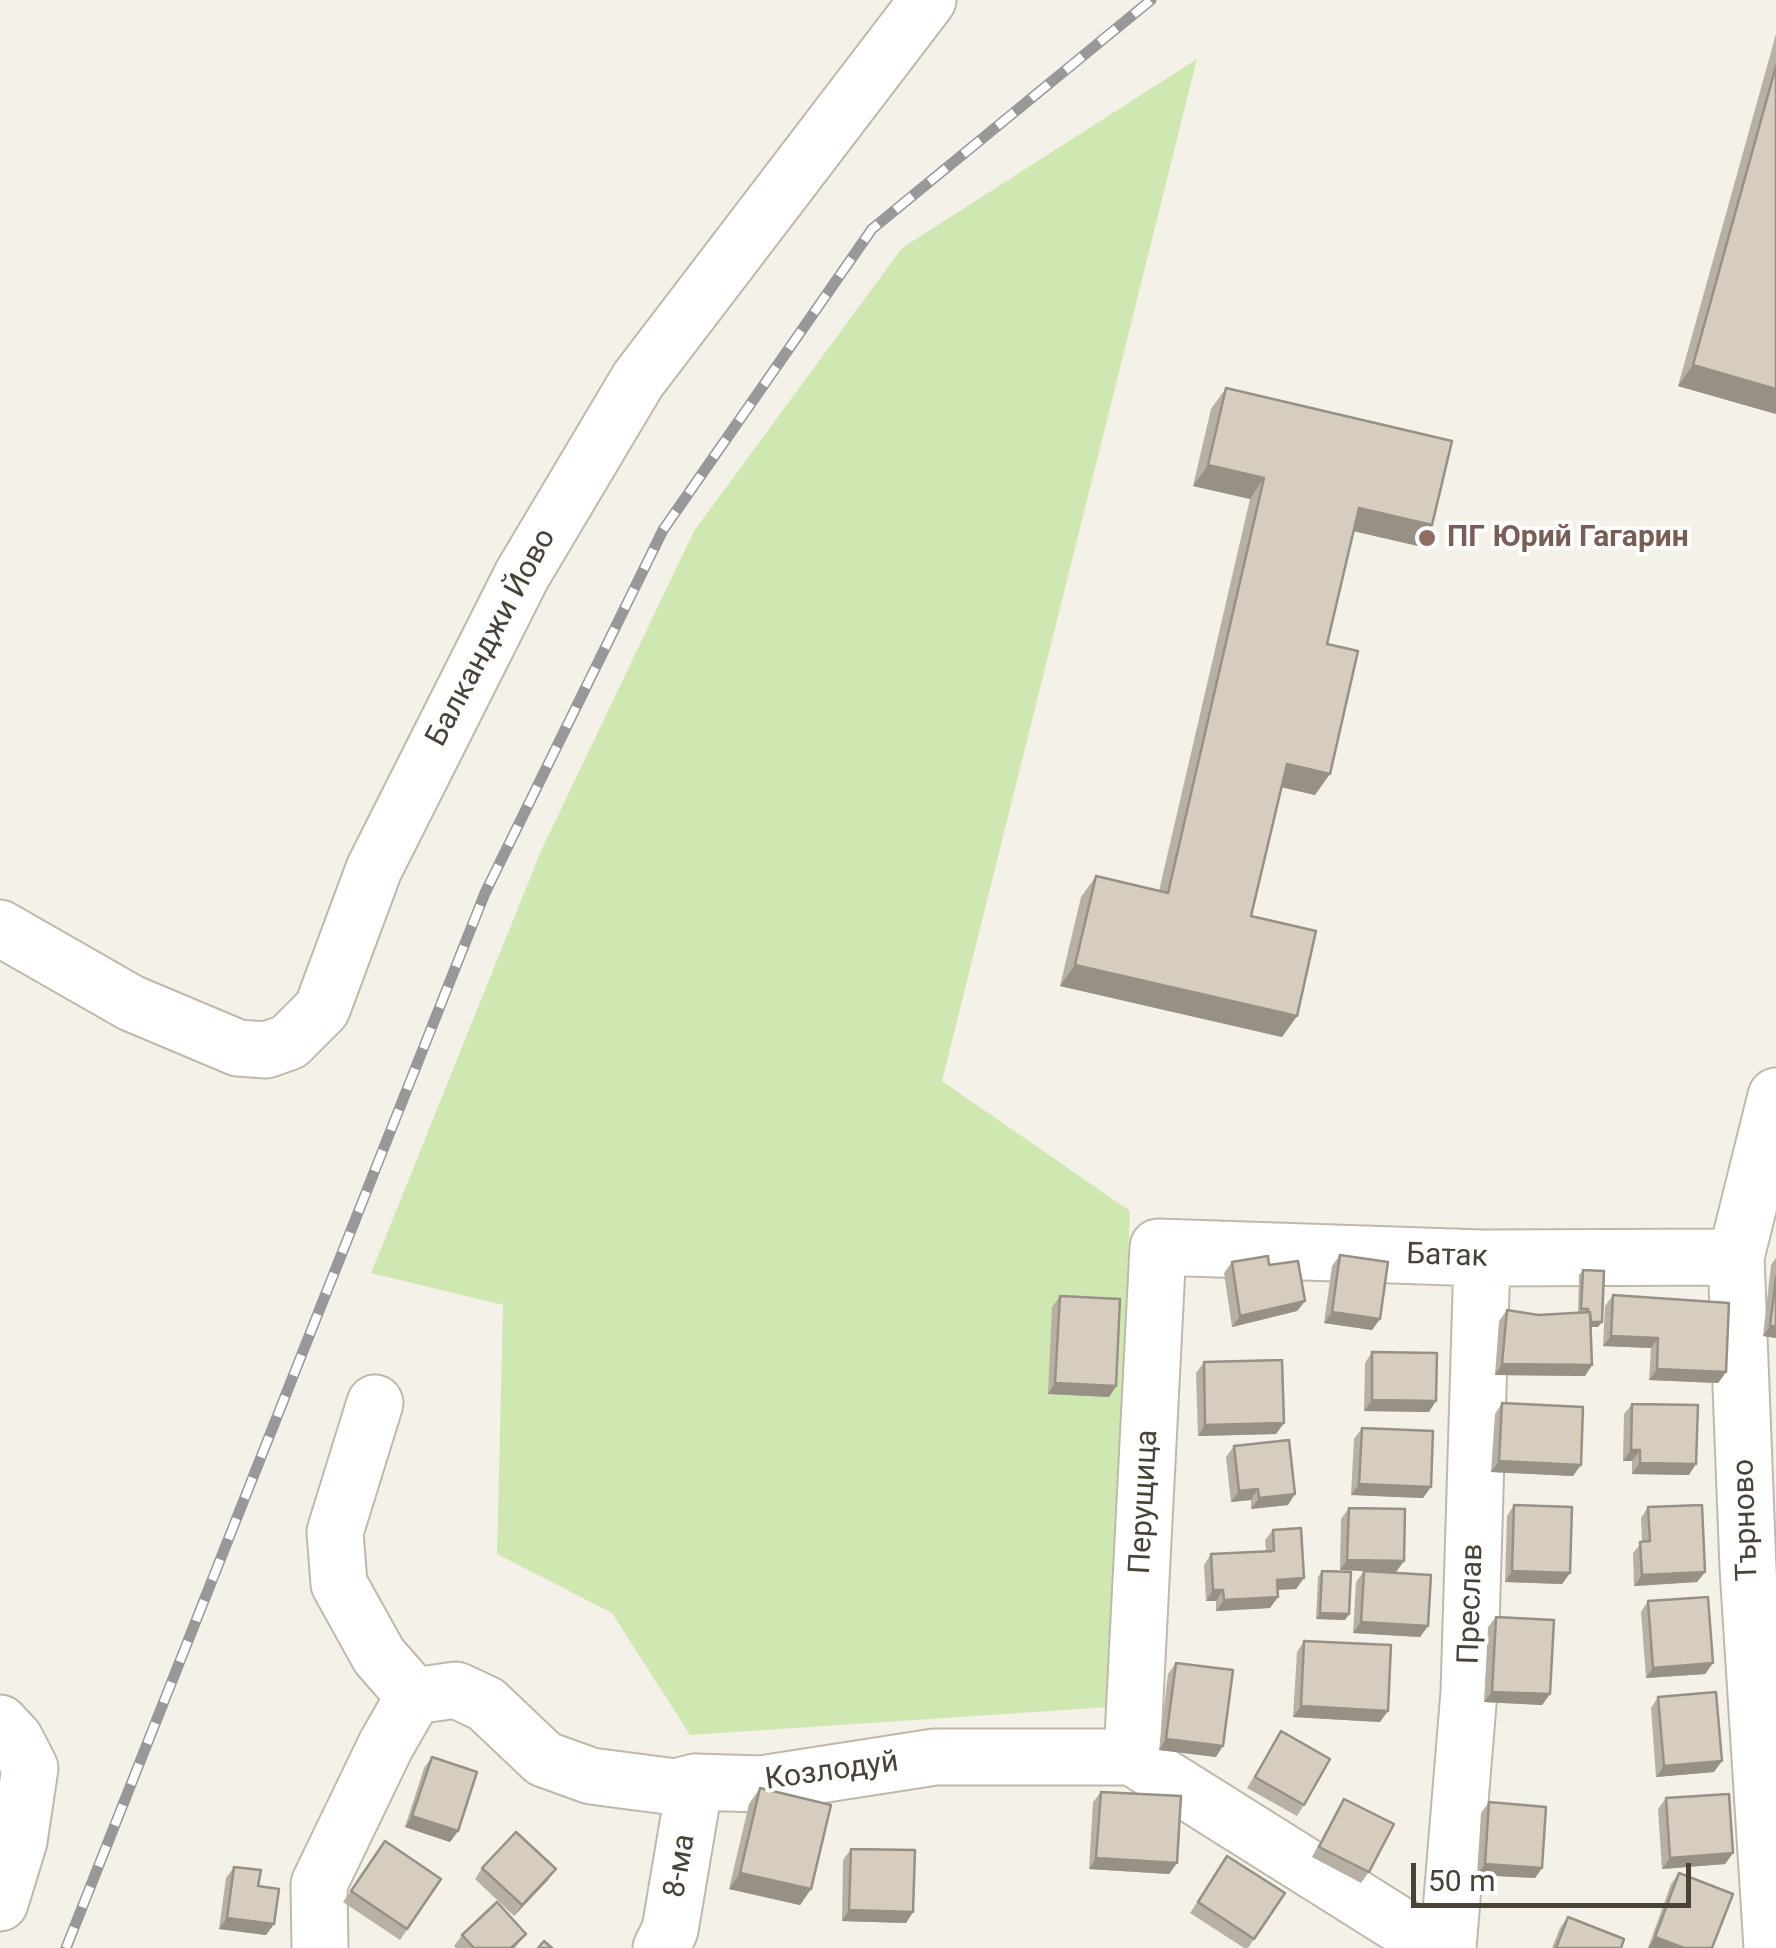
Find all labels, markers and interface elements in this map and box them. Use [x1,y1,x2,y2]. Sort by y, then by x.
place label: ПГ Юрий Гагарин [1447,520,1689,556]
street label: Балканджи Йово [420,523,564,753]
marker: ПГ Юрий Гагарин [1416,527,1438,549]
street label: Батак [1406,1238,1488,1276]
street label: Перущица [1123,1429,1167,1575]
street label: Търново [1727,1458,1767,1582]
street label: Преслав [1452,1543,1492,1665]
street label: Козлодуй [763,1745,901,1799]
street label: 8-ма [658,1831,704,1901]
scale bar [1416,1843,1696,1905]
text: 50 m [1428,1863,1495,1898]

